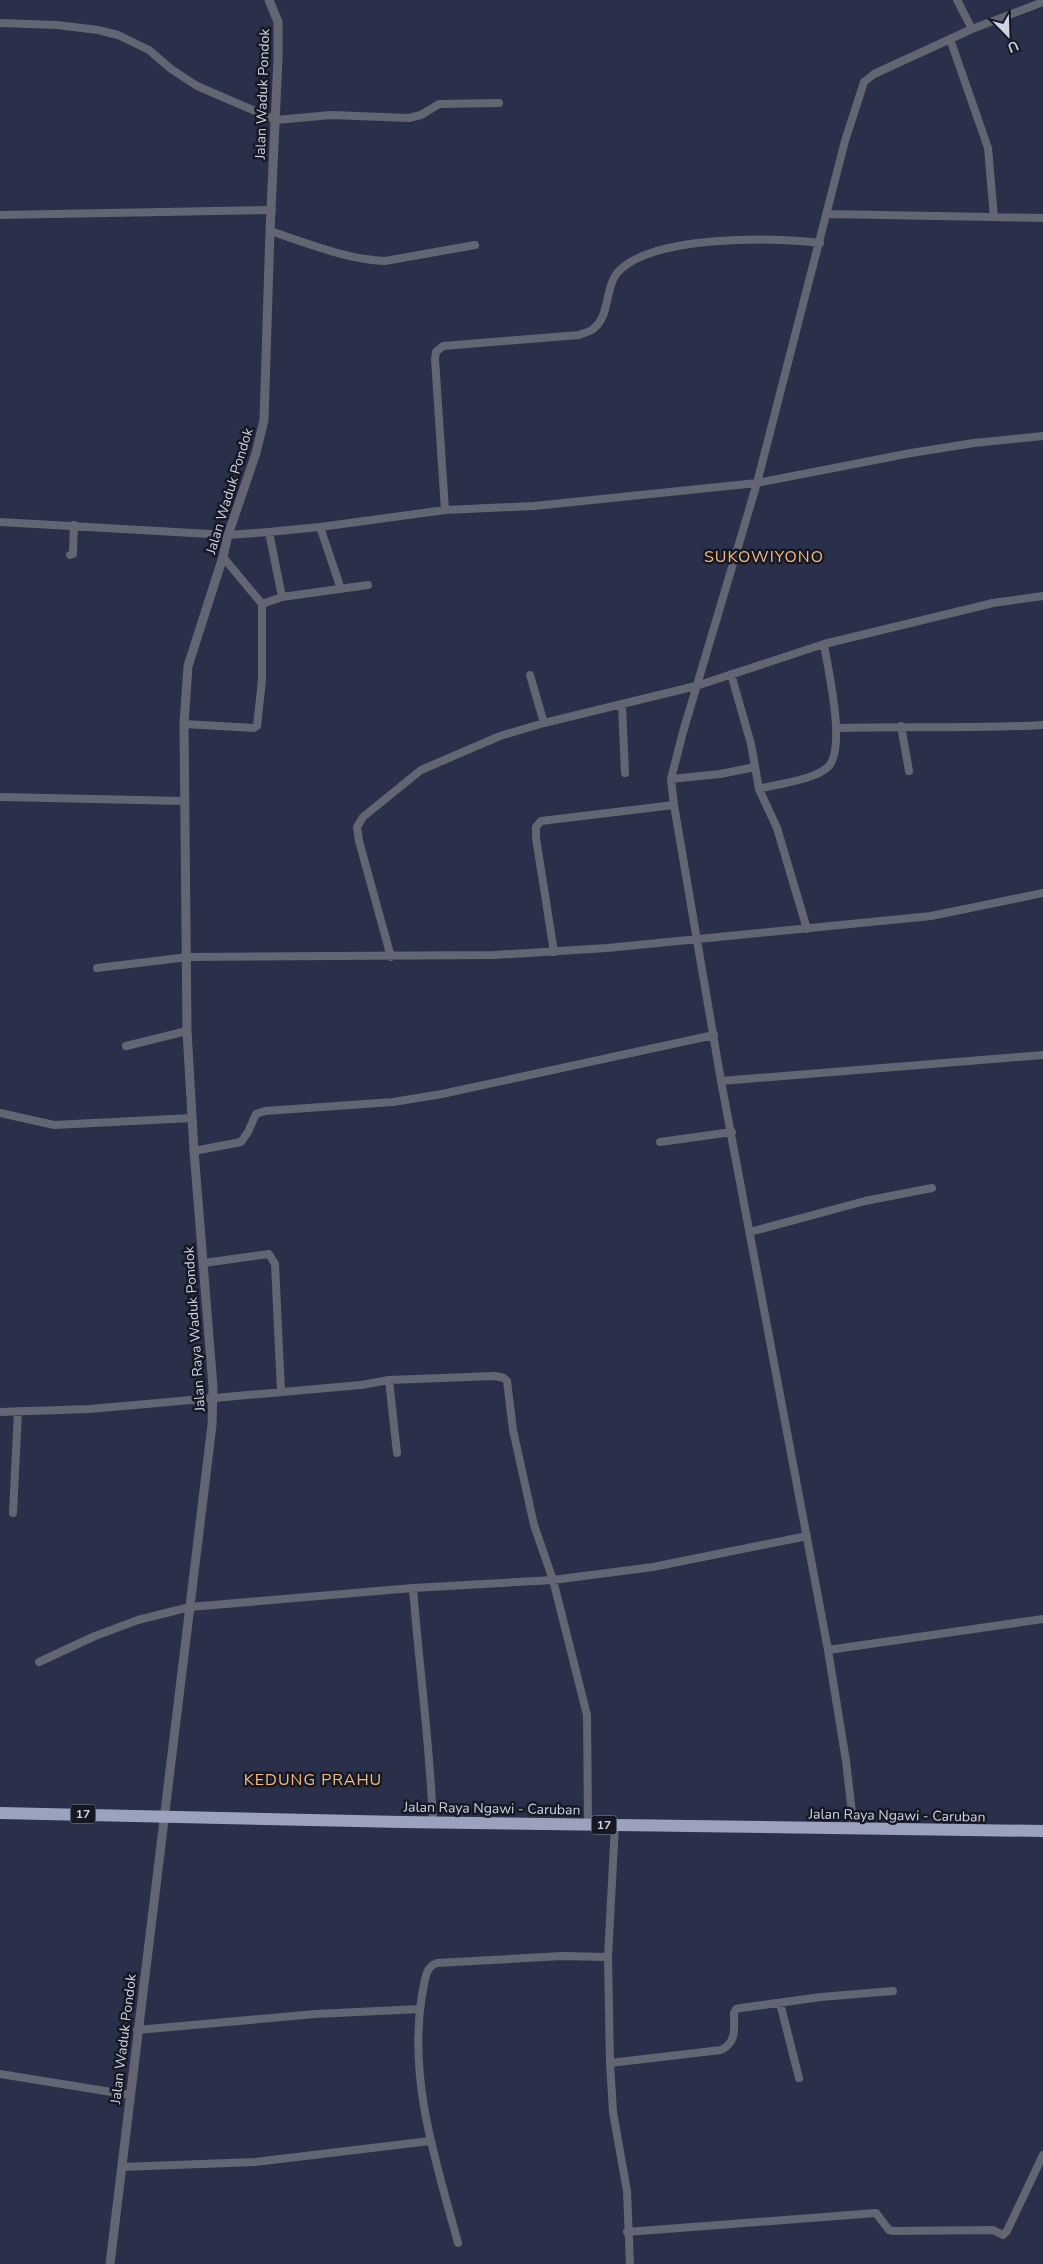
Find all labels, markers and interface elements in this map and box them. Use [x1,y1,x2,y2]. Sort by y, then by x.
north arrow [983,10,1033,60]
street label: Jalan Waduk Pondok [251,27,274,161]
text: U [1004,36,1021,57]
street label: Jalan Waduk Pondok [201,425,258,557]
district label: SUKOWIYONO [704,546,824,568]
street label: Jalan Raya Waduk Pondok [179,1245,210,1413]
district label: KEDUNG PRAHU [244,1769,382,1791]
street label: Jalan Raya Ngawi - Caruban [402,1797,581,1820]
street label: Jalan Raya Ngawi - Caruban [807,1804,986,1827]
road number: 17 [70,1805,96,1824]
road number: 17 [592,1816,616,1834]
street label: Jalan Waduk Pondok [106,1972,141,2106]

